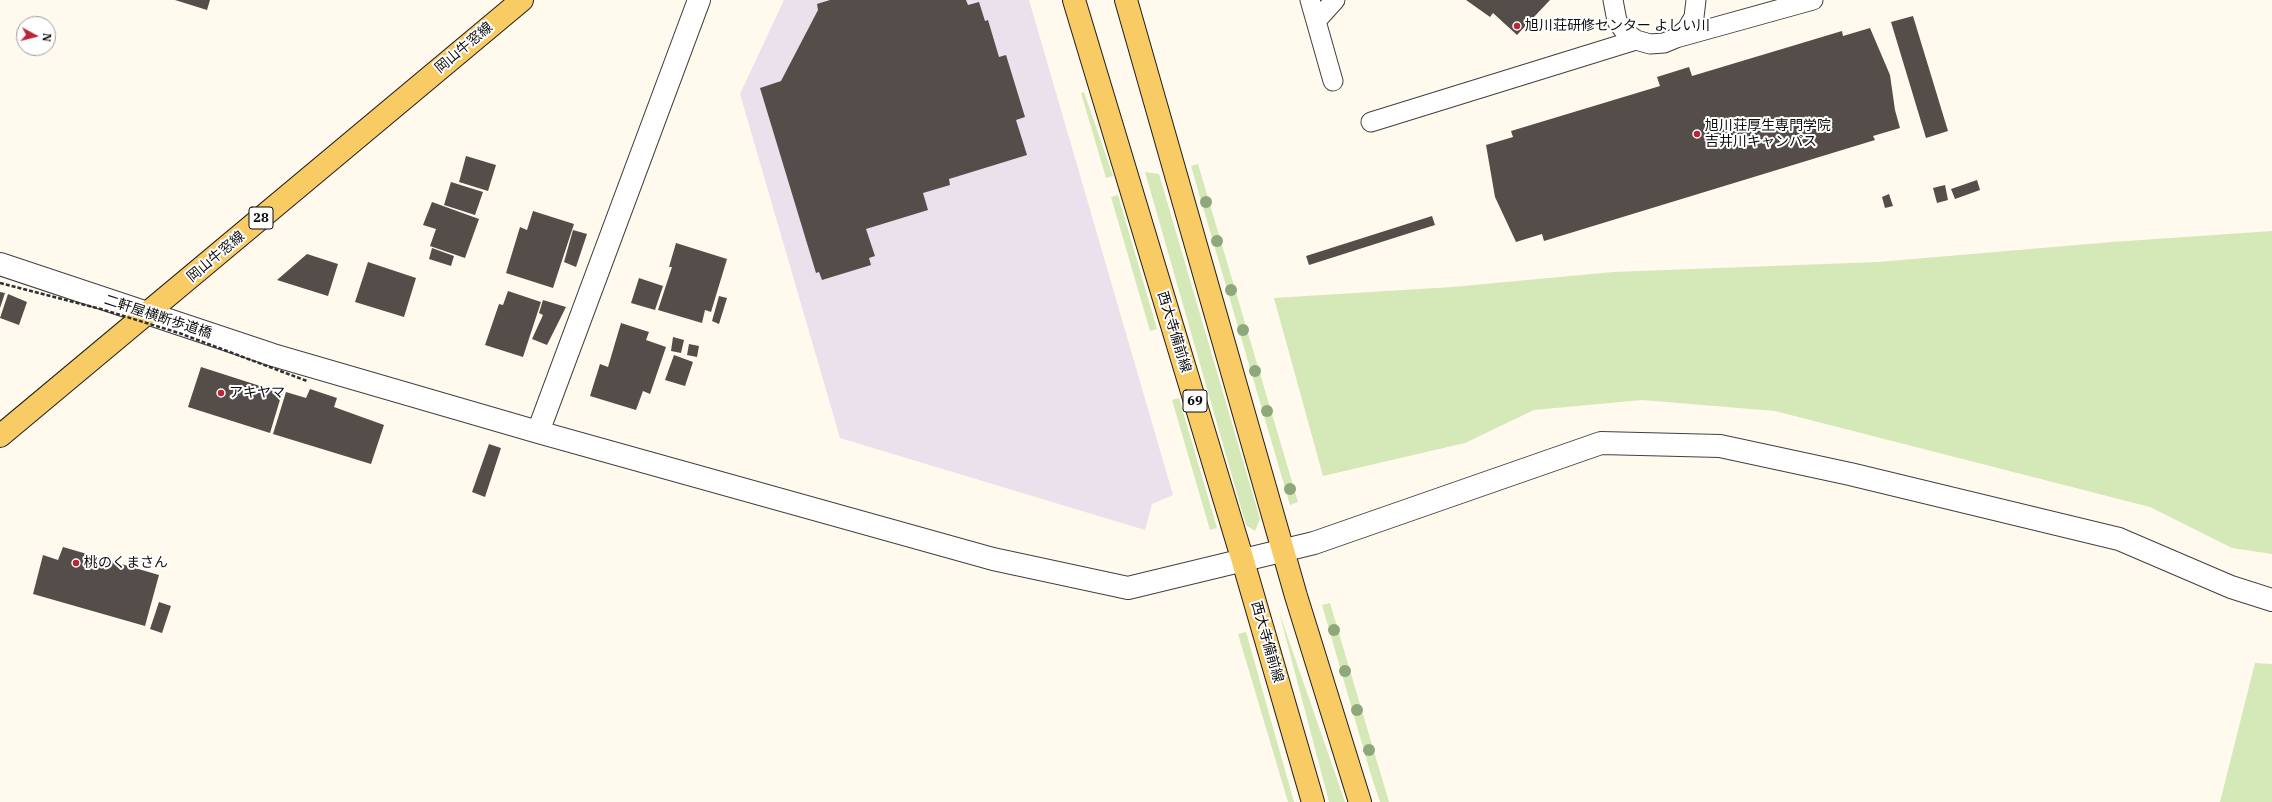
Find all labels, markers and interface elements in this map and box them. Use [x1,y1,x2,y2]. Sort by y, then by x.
north arrow [16,16,56,56]
place label: 旭川荘研修センター よしい川 [1525,18,1710,34]
street label: 岡山牛窓線 [432,19,496,77]
marker: 旭川荘研修センター よしい川 [1512,21,1522,31]
text: N [39,32,54,43]
place label: 旭川荘厚生専門学院 吉井川キャンパス [1705,118,1831,150]
marker: 旭川荘厚生専門学院 吉井川キャンパス [1692,129,1702,139]
road number: 28 [249,207,273,229]
street label: 岡山牛窓線 [184,228,248,286]
street label: 西大寺備前線 [1154,289,1194,375]
street label: 二軒屋横断歩道橋 [102,292,214,342]
place label: アキヤマ [229,385,285,401]
marker: アキヤマ [216,388,226,398]
road number: 69 [1183,390,1207,412]
place label: 桃のくまさん [84,555,168,571]
marker: 桃のくまさん [71,558,81,568]
street label: 西大寺備前線 [1247,599,1287,685]

